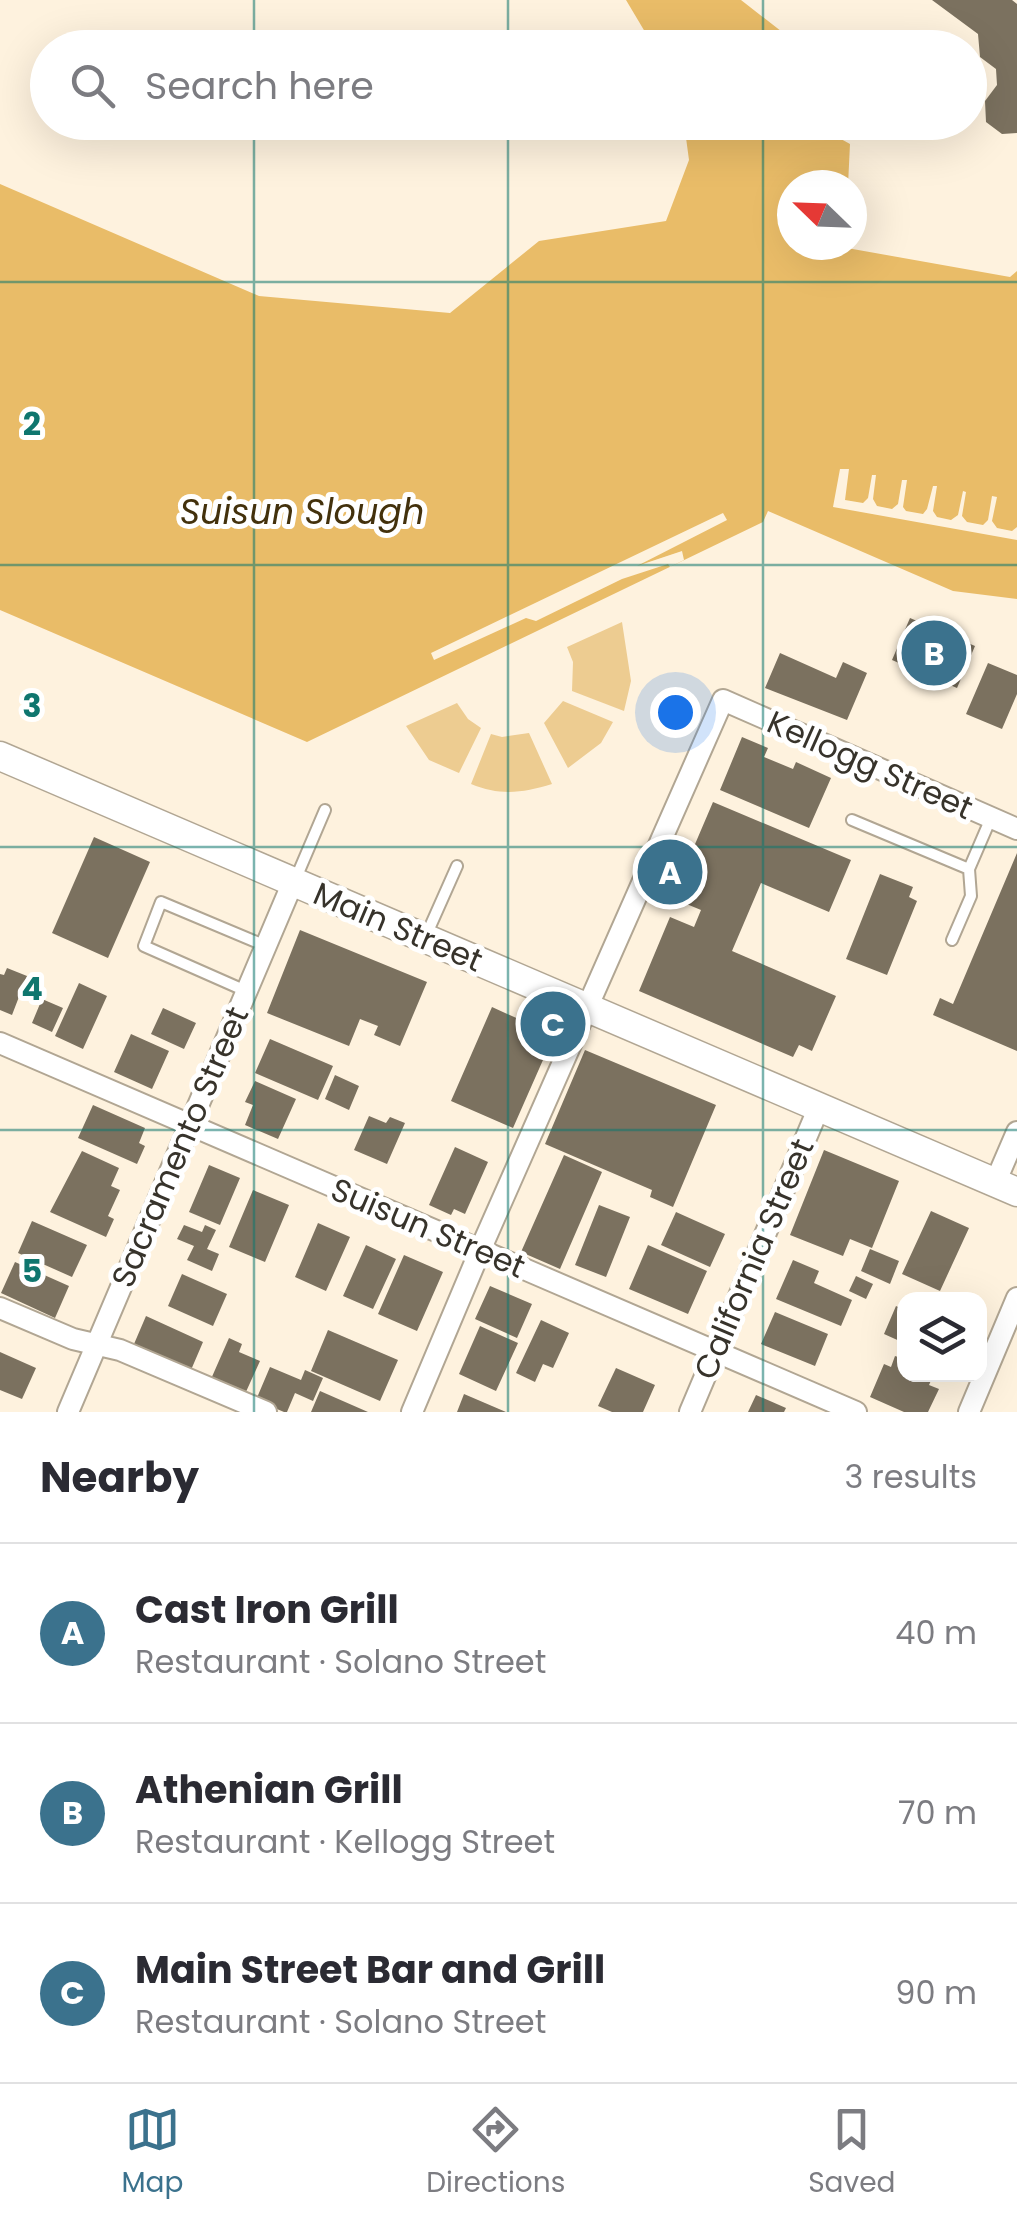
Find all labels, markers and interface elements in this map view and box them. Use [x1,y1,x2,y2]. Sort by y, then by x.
search box [30,30,987,140]
icon: search [65,58,120,113]
text: Search here [145,59,374,112]
north arrow [777,170,867,260]
text: 2 [23,401,41,446]
water label: Suisun Slough [180,487,424,536]
pin: B [902,616,966,690]
text: 3 [22,683,42,728]
your location [650,687,701,738]
street label: Kellogg Street [760,699,980,830]
pin: A [638,834,702,910]
street label: Main Street [307,871,490,982]
text: 4 [21,966,43,1011]
pin: C [520,986,586,1062]
street label: Sacramento Street [100,999,259,1294]
street label: California Street [683,1132,825,1386]
street label: Suisun Street [324,1166,532,1289]
text: 5 [22,1248,42,1293]
map controls [897,1292,987,1382]
button: layers [897,1292,987,1382]
text: Nearby [40,1448,199,1507]
text: 3 results [844,1454,977,1499]
text: Cast Iron Grill [135,1583,399,1636]
text: A [61,1610,84,1655]
text: 40 m [895,1610,977,1655]
text: Restaurant · Solano Street [135,1639,546,1684]
text: Athenian Grill [135,1763,403,1816]
text: B [62,1790,83,1835]
text: 70 m [898,1790,977,1835]
text: Restaurant · Kellogg Street [135,1819,555,1864]
text: Main Street Bar and Grill [135,1943,605,1996]
text: C [60,1970,85,2015]
text: 90 m [895,1970,977,2015]
text: Restaurant · Solano Street [135,1999,546,2044]
tab: Map [121,2102,183,2204]
tab: Directions [426,2102,565,2204]
tab: Saved [808,2102,896,2204]

